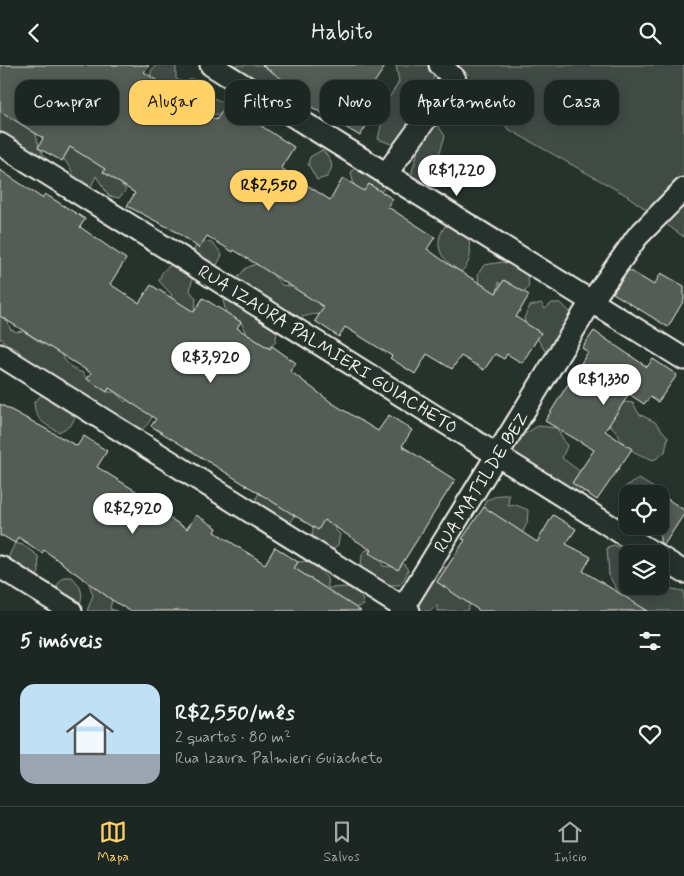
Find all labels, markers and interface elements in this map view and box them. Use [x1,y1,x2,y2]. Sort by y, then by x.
icon: back [20,19,48,47]
text: Habito [311,19,373,47]
icon: search [636,19,664,47]
chip: Comprar [15,80,119,125]
chip: Alugar [129,80,215,125]
chip: Filtros [225,80,310,125]
chip: Novo [320,80,390,125]
chip: Apartamento [400,80,534,125]
chip: Casa [544,80,619,125]
pin: R$1,220 [411,155,503,197]
text: R$1,220 [429,160,485,181]
pin: R$2,550 [223,169,315,212]
text: R$2,550 [241,175,297,196]
street label: RUA IZAURA PALMIERI GUIACHETO [193,260,462,440]
pin: R$3,920 [165,341,257,384]
text: R$3,920 [182,347,240,368]
pin: R$1,330 [558,363,650,406]
text: R$1,330 [578,369,630,390]
street label: RUA MATILDE BEZ [429,407,535,558]
map controls [619,485,669,595]
button: locate [619,485,669,535]
pin: R$2,920 [87,493,179,535]
text: R$2,920 [104,498,162,519]
button: layers [619,545,669,595]
text: 5 imóveis [20,627,102,655]
icon: filters [636,627,664,655]
text: R$2,550/mês [175,699,295,727]
icon: home [60,704,120,764]
icon: heart [636,720,664,748]
text: 2 quartos · 80 m² [175,727,291,748]
text: Rua Izaura Palmieri Guiacheto [175,748,383,769]
tab: Mapa [97,818,129,866]
tab: Salvos [323,818,360,866]
tab: Início [554,818,587,866]

